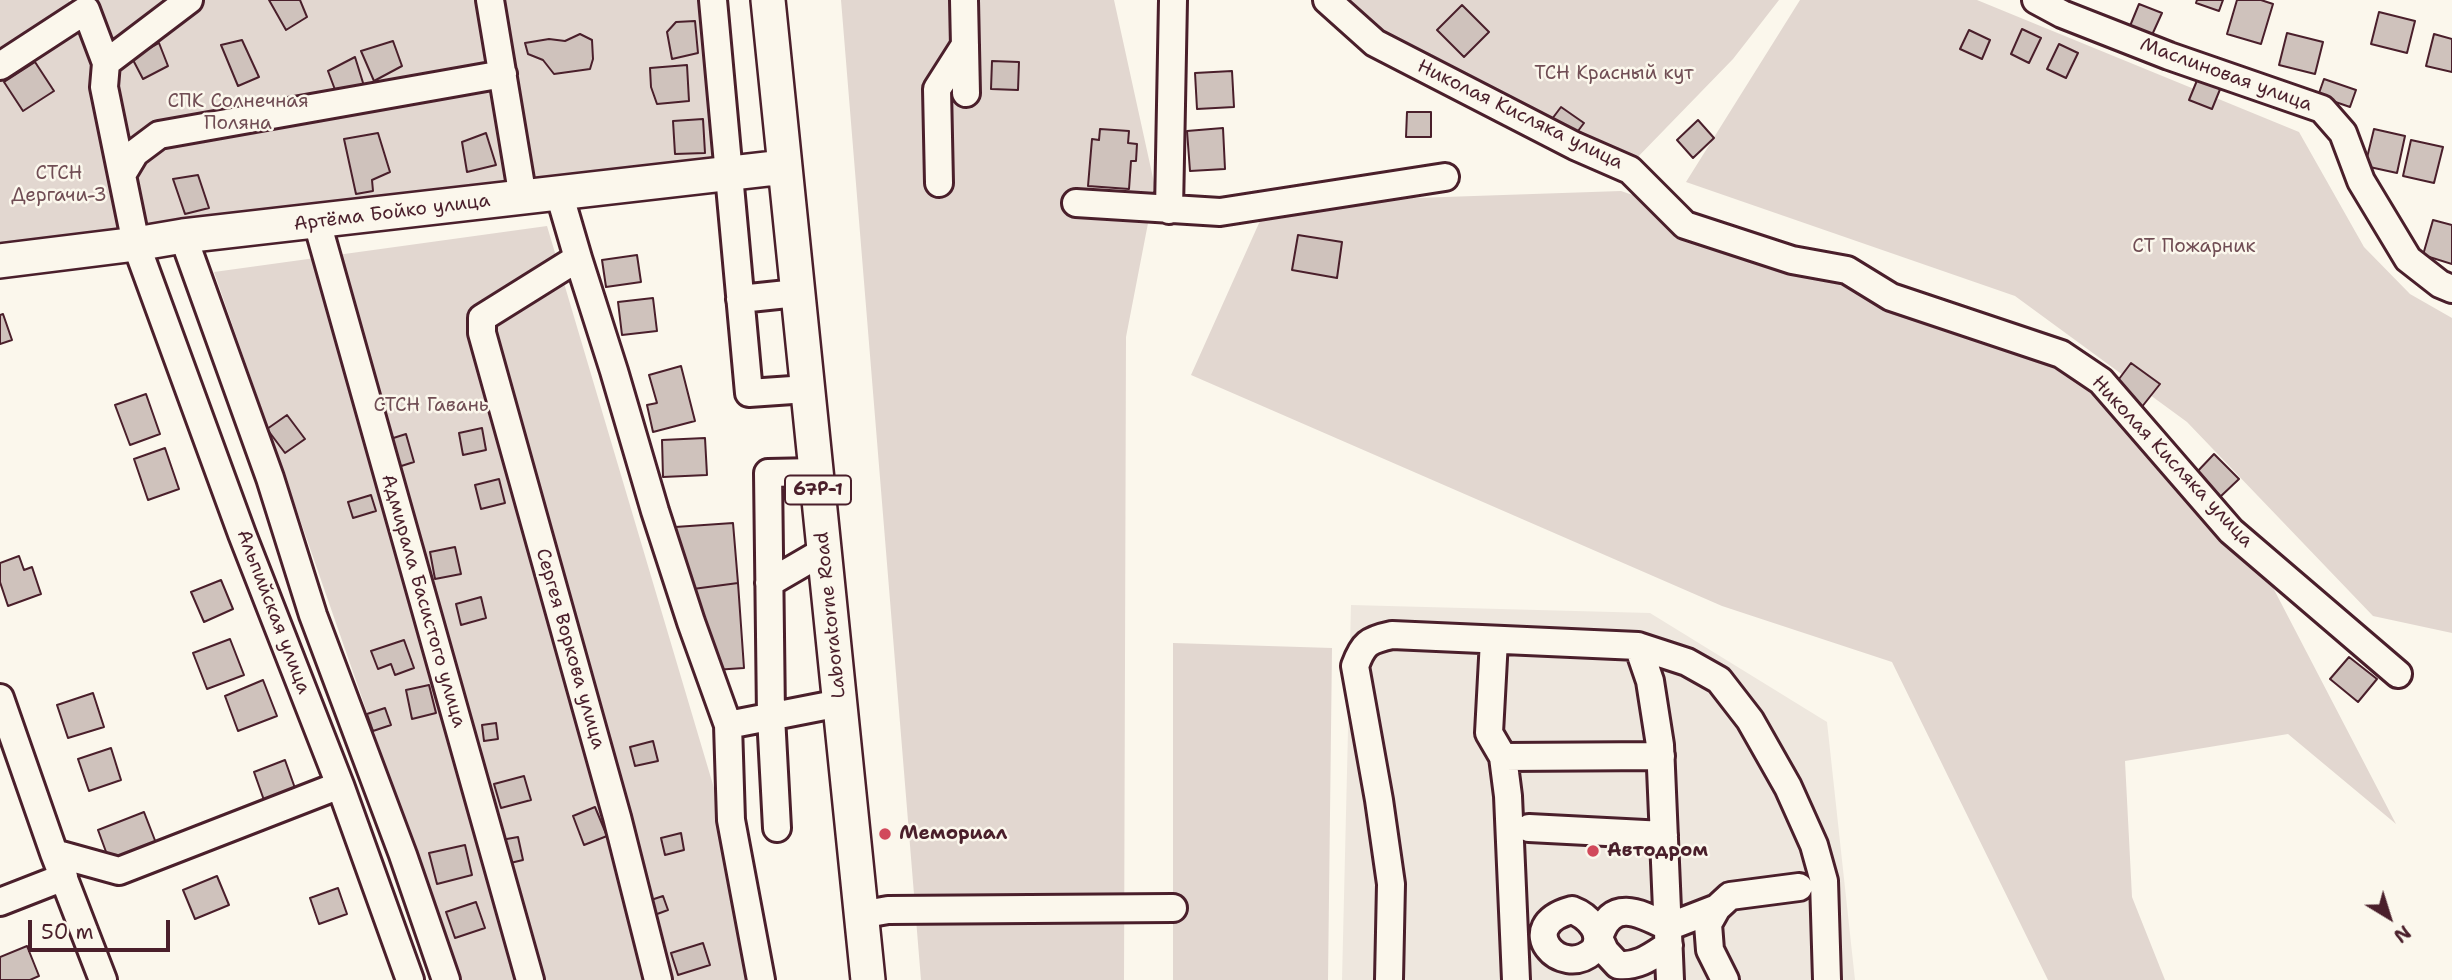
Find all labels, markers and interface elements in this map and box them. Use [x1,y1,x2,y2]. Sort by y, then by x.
street label: Маслиновая улица [2137,33,2315,117]
street label: Николая Кисляка улица [1413,55,1627,175]
park label: ТСН Красный кут [1534,63,1694,85]
park label: СПК Солнечная Поляна [167,91,309,135]
park label: СТСН Дергачи-3 [11,163,107,207]
street label: Артёма Бойко улица [293,190,491,236]
park label: СТ Пожарник [2132,236,2256,258]
street label: Николая Кисляка улица [2087,371,2257,553]
park label: СТСН Гавань [373,395,489,417]
street label: Адмирала Басистого улица [376,472,470,730]
road number: 67Р-1 [785,476,851,504]
street label: Альпийская улица [231,527,315,697]
street label: Laboratorne Road [811,530,851,700]
street label: Сергея Воркова улица [530,546,610,752]
place label: Мемориал [899,823,1007,845]
marker: Мемориал [877,826,893,842]
place label: Автодром [1607,840,1708,862]
marker: Автодром [1585,843,1601,859]
north arrow [2354,882,2424,952]
scale bar [32,906,173,950]
text: 50 m [41,918,94,946]
text: N [2389,919,2416,948]

